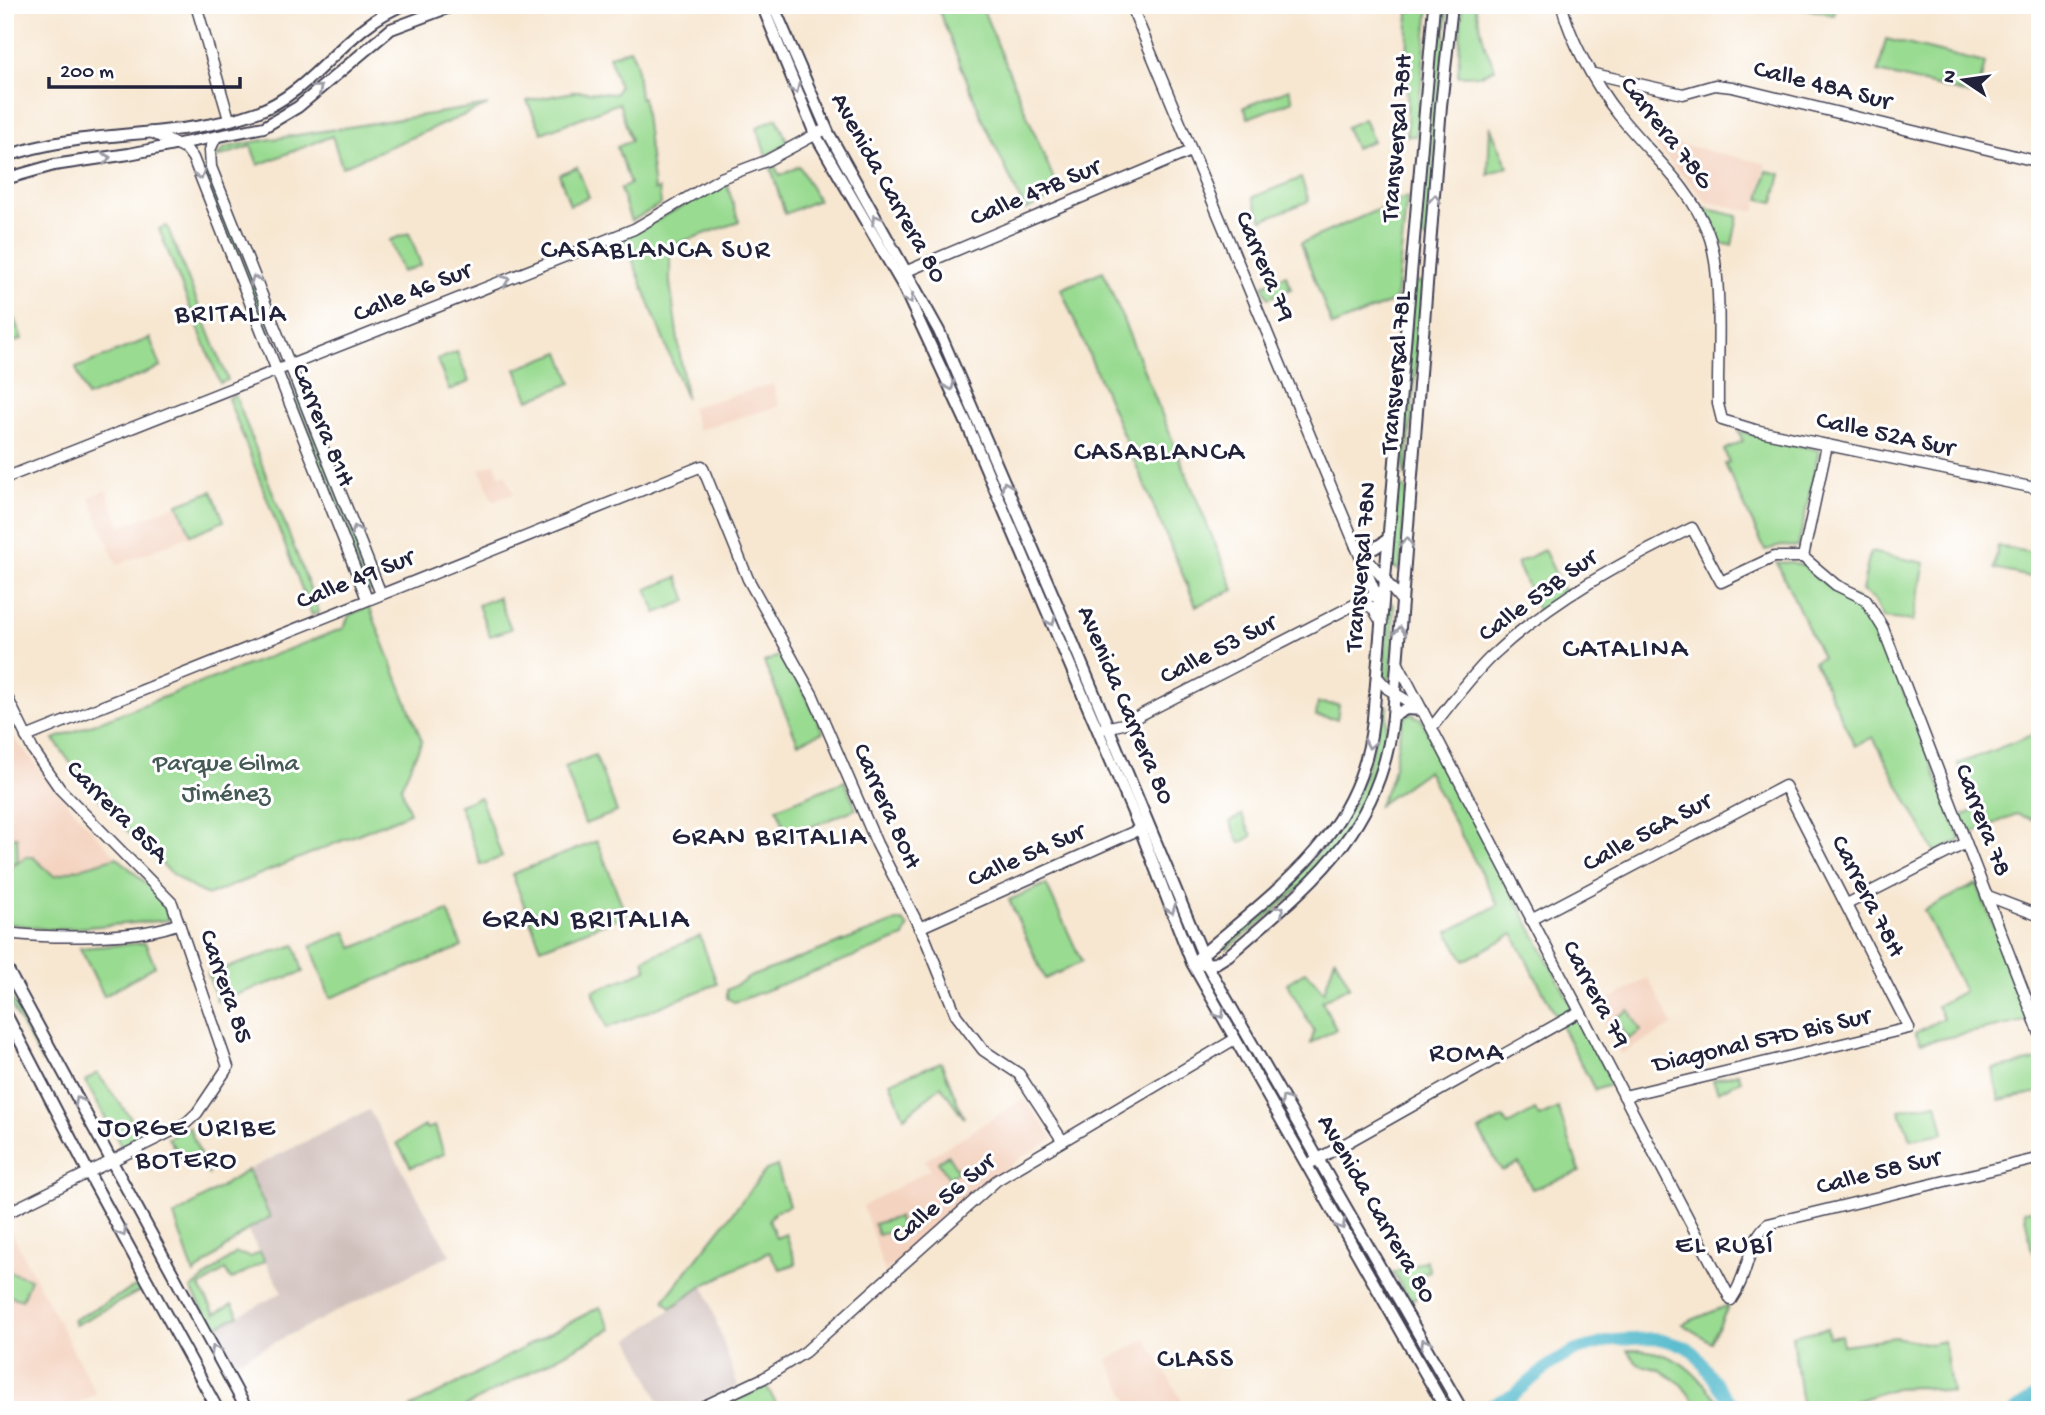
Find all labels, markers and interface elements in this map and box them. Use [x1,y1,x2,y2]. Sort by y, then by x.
scale bar [49,46,240,90]
north arrow [1930,46,2000,116]
street label: Transversal 78H [1376,53,1422,225]
street label: Calle 48A Sur [1750,55,1897,120]
text: 200 m [60,61,114,86]
text: N [1938,68,1963,86]
street label: Carrera 78G [1611,72,1720,198]
one-way arrow [787,82,801,94]
one-way arrow [310,85,323,97]
street label: Avenida Carrera 80 [822,88,952,290]
one-way arrow [100,151,112,166]
street label: Calle 47B Sur [966,152,1108,235]
one-way arrow [191,168,205,180]
one-way arrow [1427,193,1442,204]
street label: Carrera 79 [1226,207,1300,327]
one-way arrow [872,213,885,226]
district label: CASABLANCA SUR [541,235,771,268]
street label: Calle 46 Sur [349,255,479,332]
one-way arrow [250,274,264,286]
one-way arrow [499,274,511,288]
street label: Transversal 78L [1375,289,1421,457]
one-way arrow [901,292,915,304]
district label: BRITALIA [174,299,287,332]
street label: Carrera 81H [282,360,360,492]
one-way arrow [942,379,956,391]
street label: Calle 52A Sur [1813,406,1960,466]
district label: CASABLANCA [1074,437,1246,470]
one-way arrow [1000,481,1014,493]
street label: Transversal 78N [1340,481,1386,655]
one-way arrow [350,525,364,537]
one-way arrow [1399,536,1414,547]
street label: Calle 49 Sur [292,542,422,619]
street label: Calle 53B Sur [1473,542,1607,651]
street label: Avenida Carrera 80 [1068,602,1180,810]
street label: Calle 53 Sur [1156,607,1285,693]
one-way arrow [1043,614,1057,627]
one-way arrow [1392,626,1407,637]
district label: CATALINA [1563,634,1689,667]
one-way arrow [1363,738,1378,750]
street label: Carrera 80H [844,739,926,875]
park label: Parque Gilma Jiménez [152,750,301,811]
street label: Carrera 85A [58,755,175,872]
street label: Carrera 78 [1945,760,2017,882]
street label: Calle 56A Sur [1578,786,1720,881]
street label: Calle 54 Sur [964,816,1093,897]
district label: GRAN BRITALIA [672,822,868,855]
street label: Carrera 78H [1822,831,1910,963]
one-way arrow [1163,902,1177,914]
district label: GRAN BRITALIA [482,904,690,939]
one-way arrow [1272,906,1285,918]
street label: Carrera 85 [190,926,258,1048]
street label: Carrera 79 [1553,936,1635,1054]
street label: Diagonal 57D Bis Sur [1648,1001,1877,1083]
one-way arrow [1212,1006,1225,1019]
district label: ROMA [1429,1038,1505,1071]
one-way arrow [1281,1094,1294,1107]
one-way arrow [74,1096,87,1108]
street label: Avenida Carrera 80 [1308,1110,1442,1310]
district label: JORGE URIBE BOTERO [97,1113,277,1178]
street label: Calle 58 Sur [1814,1143,1947,1204]
street label: Calle 56 Sur [887,1146,1005,1252]
one-way arrow [1333,1217,1346,1230]
one-way arrow [113,1224,126,1237]
district label: EL RUBÍ [1675,1230,1775,1263]
one-way arrow [1420,1338,1433,1351]
one-way arrow [210,1344,223,1357]
district label: CLASS [1157,1344,1235,1377]

